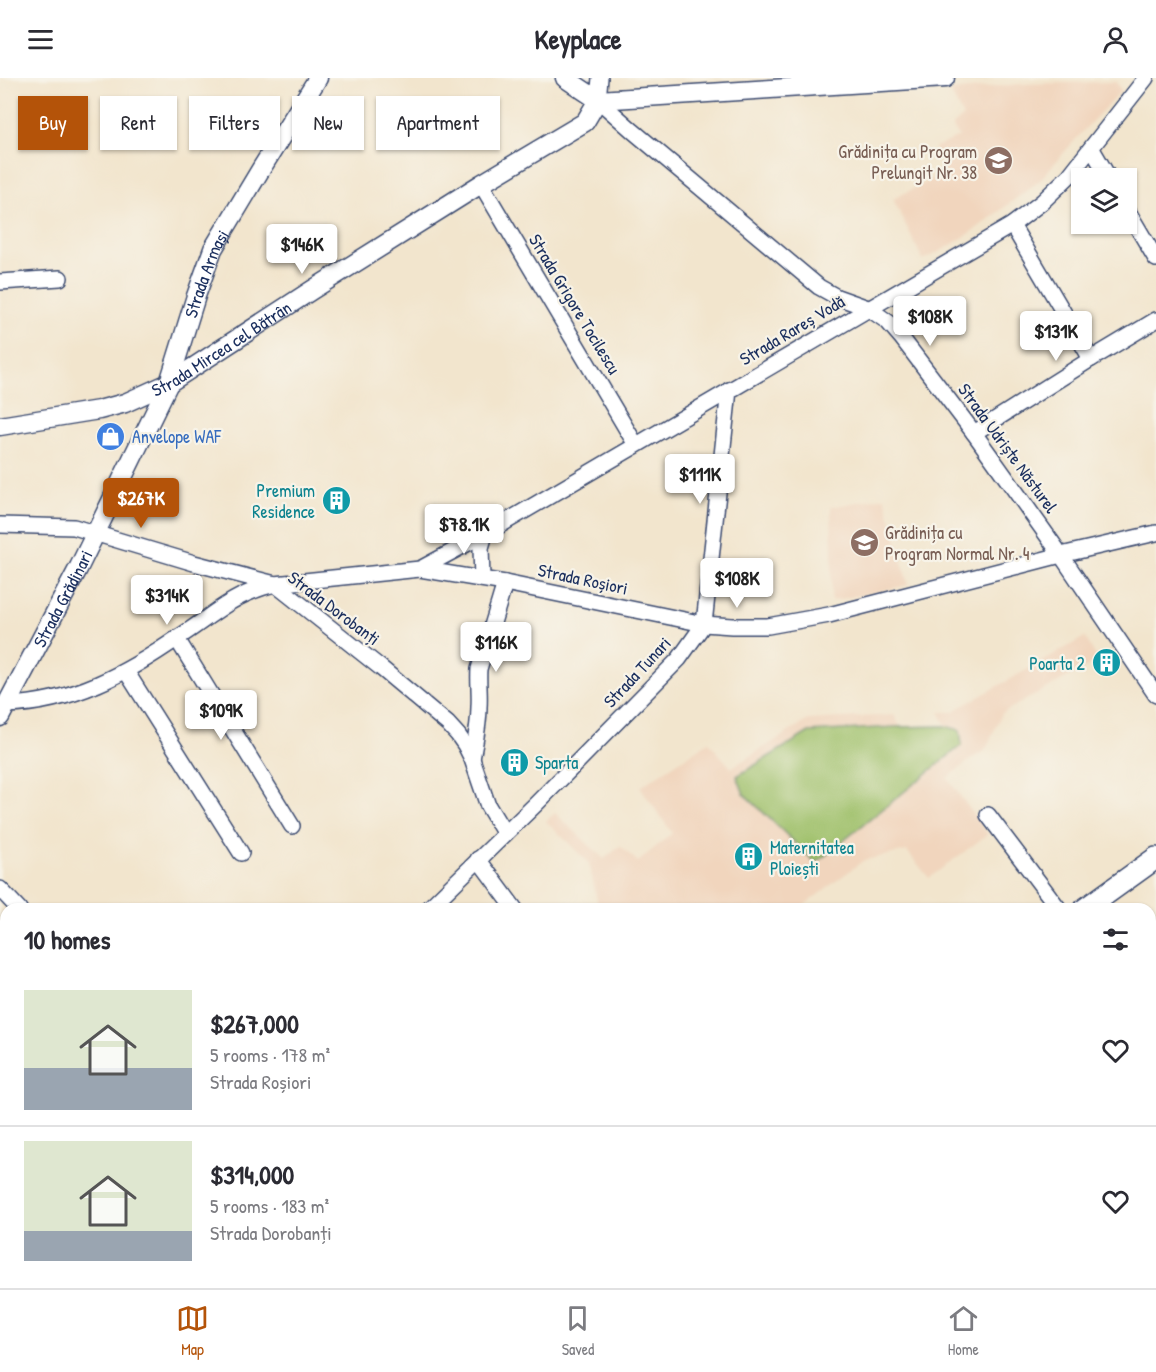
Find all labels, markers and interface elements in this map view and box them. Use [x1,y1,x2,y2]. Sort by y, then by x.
text: Keyplace [535,21,621,57]
icon: menu [24,23,57,56]
icon: person [1099,23,1132,56]
chip: Buy [18,96,88,150]
chip: Rent [100,96,177,150]
chip: Filters [189,96,280,150]
chip: New [292,96,364,150]
chip: Apartment [376,96,500,150]
place label: Grădinița cu Program Prelungit Nr. 38 [838,139,977,185]
school or university icon: Grădinița cu Program Prelungit Nr. 38 [982,145,1014,177]
map controls [1071,168,1137,234]
button: layers [1071,168,1137,234]
pin: $146K [260,224,344,275]
street label: Strada Armași [178,225,234,321]
street label: Strada Grigore Tocilescu [523,229,627,379]
text: $146K [280,230,324,257]
street label: Strada Rareș Vodă [735,289,849,371]
street label: Strada Mircea cel Bătrân [147,294,296,402]
pin: $108K [888,296,972,347]
text: $108K [907,302,953,329]
pin: $131K [1014,311,1098,362]
text: $131K [1034,317,1078,344]
street label: Strada Udriște Năsturel [952,378,1064,518]
shop icon: Anvelope WAF [95,420,127,452]
place label: Anvelope WAF [132,424,222,449]
pin: $111K [658,454,742,505]
text: $111K [679,460,721,487]
pin: $267K [99,478,183,529]
place label: Premium Residence [252,478,315,524]
text: $267K [117,484,165,511]
building icon: Premium Residence [320,484,352,516]
pin: $78.1K [415,504,513,555]
text: $78.1K [439,510,489,537]
place label: Grădinița cu Program Normal Nr. 4 [885,520,1030,566]
school or university icon: Grădinița cu Program Normal Nr. 4 [848,526,880,558]
street label: Strada Grădinari [27,546,98,651]
street label: Strada Roșiori [536,557,630,601]
pin: $108K [695,558,779,609]
text: $108K [714,564,760,591]
street label: Strada Dorobanți [283,565,385,651]
pin: $314K [125,575,209,626]
text: $314K [145,581,189,608]
pin: $116K [454,622,538,673]
text: $116K [474,628,518,655]
street label: Strada Tunari [598,631,676,713]
building icon: Poarta 2 [1090,647,1122,679]
place label: Poarta 2 [1029,651,1086,676]
pin: $109K [179,690,263,741]
text: $109K [199,696,243,723]
building icon: Sparta [498,746,530,778]
place label: Sparta [535,750,578,775]
place label: Maternitatea Ploiești [770,835,854,881]
building icon: Maternitatea Ploiești [733,841,765,873]
text: 10 homes [24,922,111,957]
icon: filters [1099,923,1132,956]
text: $267,000 [210,1006,299,1041]
icon: home [72,1014,144,1086]
icon: heart [1099,1034,1132,1067]
text: 5 rooms · 178 m² [210,1041,330,1068]
text: Strada Roșiori [210,1068,311,1095]
text: $314,000 [210,1157,294,1192]
icon: home [72,1165,144,1237]
icon: heart [1099,1185,1132,1218]
text: 5 rooms · 183 m² [210,1192,329,1219]
text: Strada Dorobanți [210,1219,332,1246]
tab: Map [176,1302,209,1360]
tab: Saved [561,1302,594,1360]
tab: Home [947,1302,980,1360]

